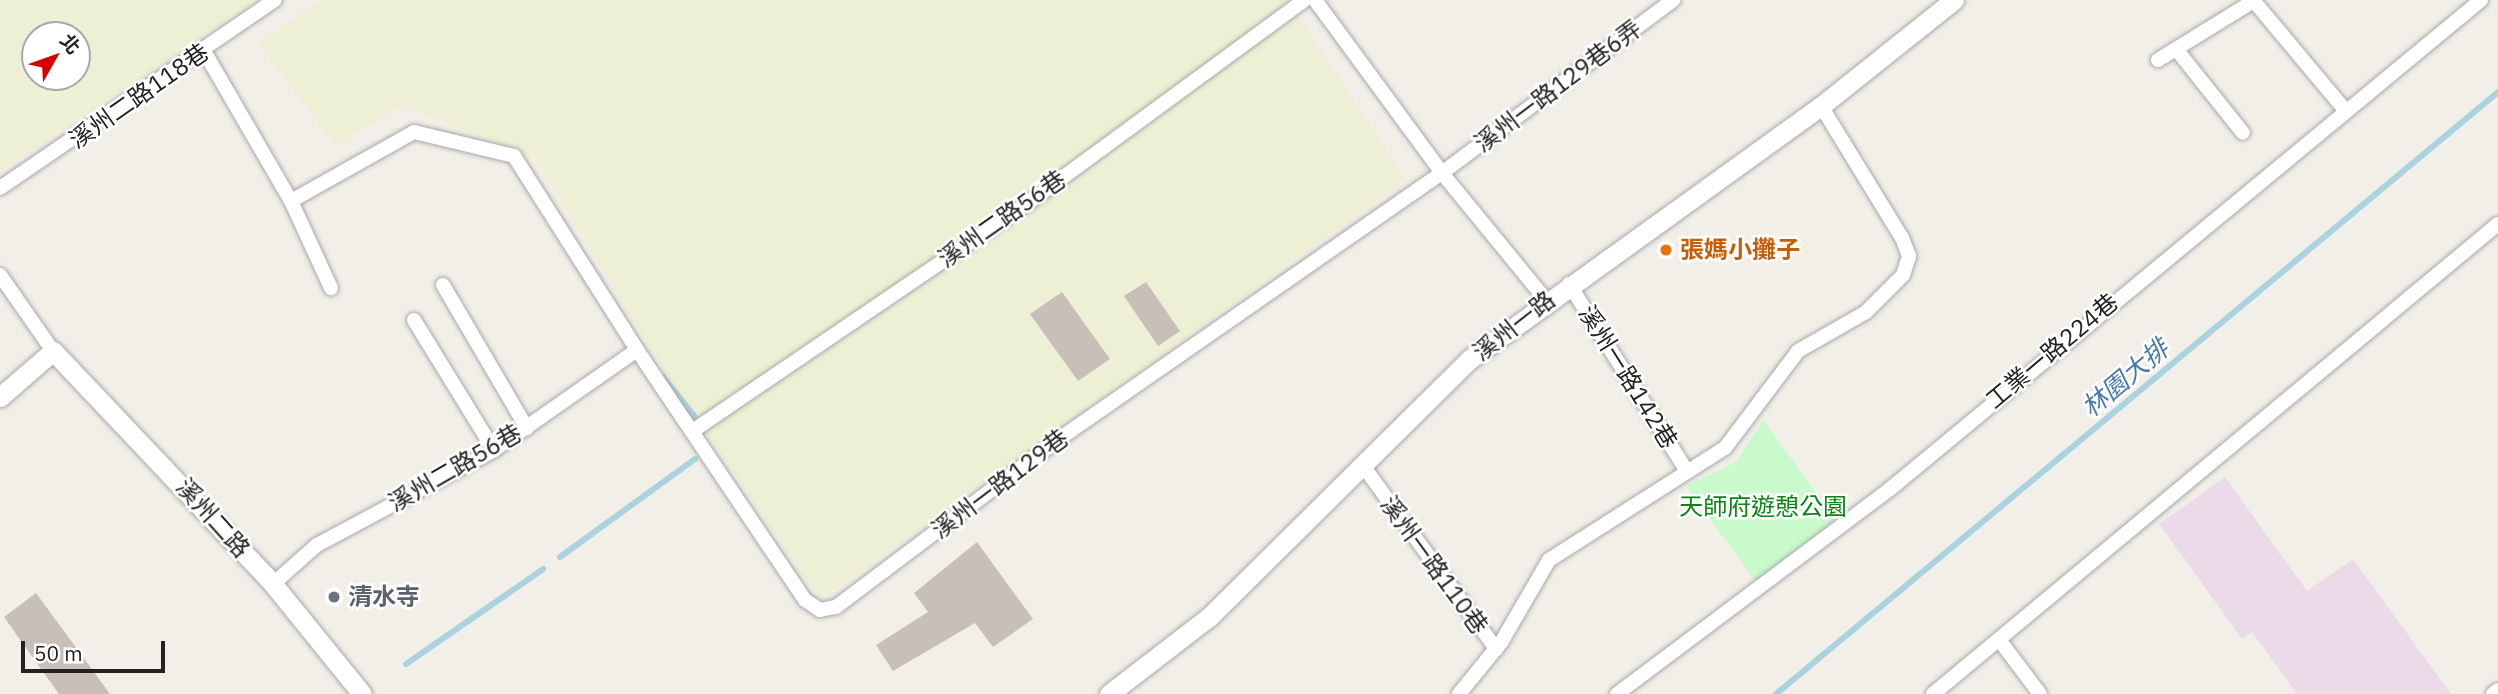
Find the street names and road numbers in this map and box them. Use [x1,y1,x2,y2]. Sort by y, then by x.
street label: 溪州一路129巷6弄 [1469,14,1647,158]
street label: 溪州二路118巷 [64,37,214,155]
street label: 溪州二路56巷 [933,165,1071,273]
street label: 溪州一路 [1467,285,1561,367]
street label: 工業一路224巷 [1980,288,2124,414]
street label: 溪州一路142巷 [1573,300,1683,454]
street label: 溪州二路56巷 [383,418,527,518]
street label: 溪州一路129巷 [926,423,1074,545]
street label: 溪州二路 [170,473,256,563]
street label: 溪州一路110巷 [1374,491,1494,639]

